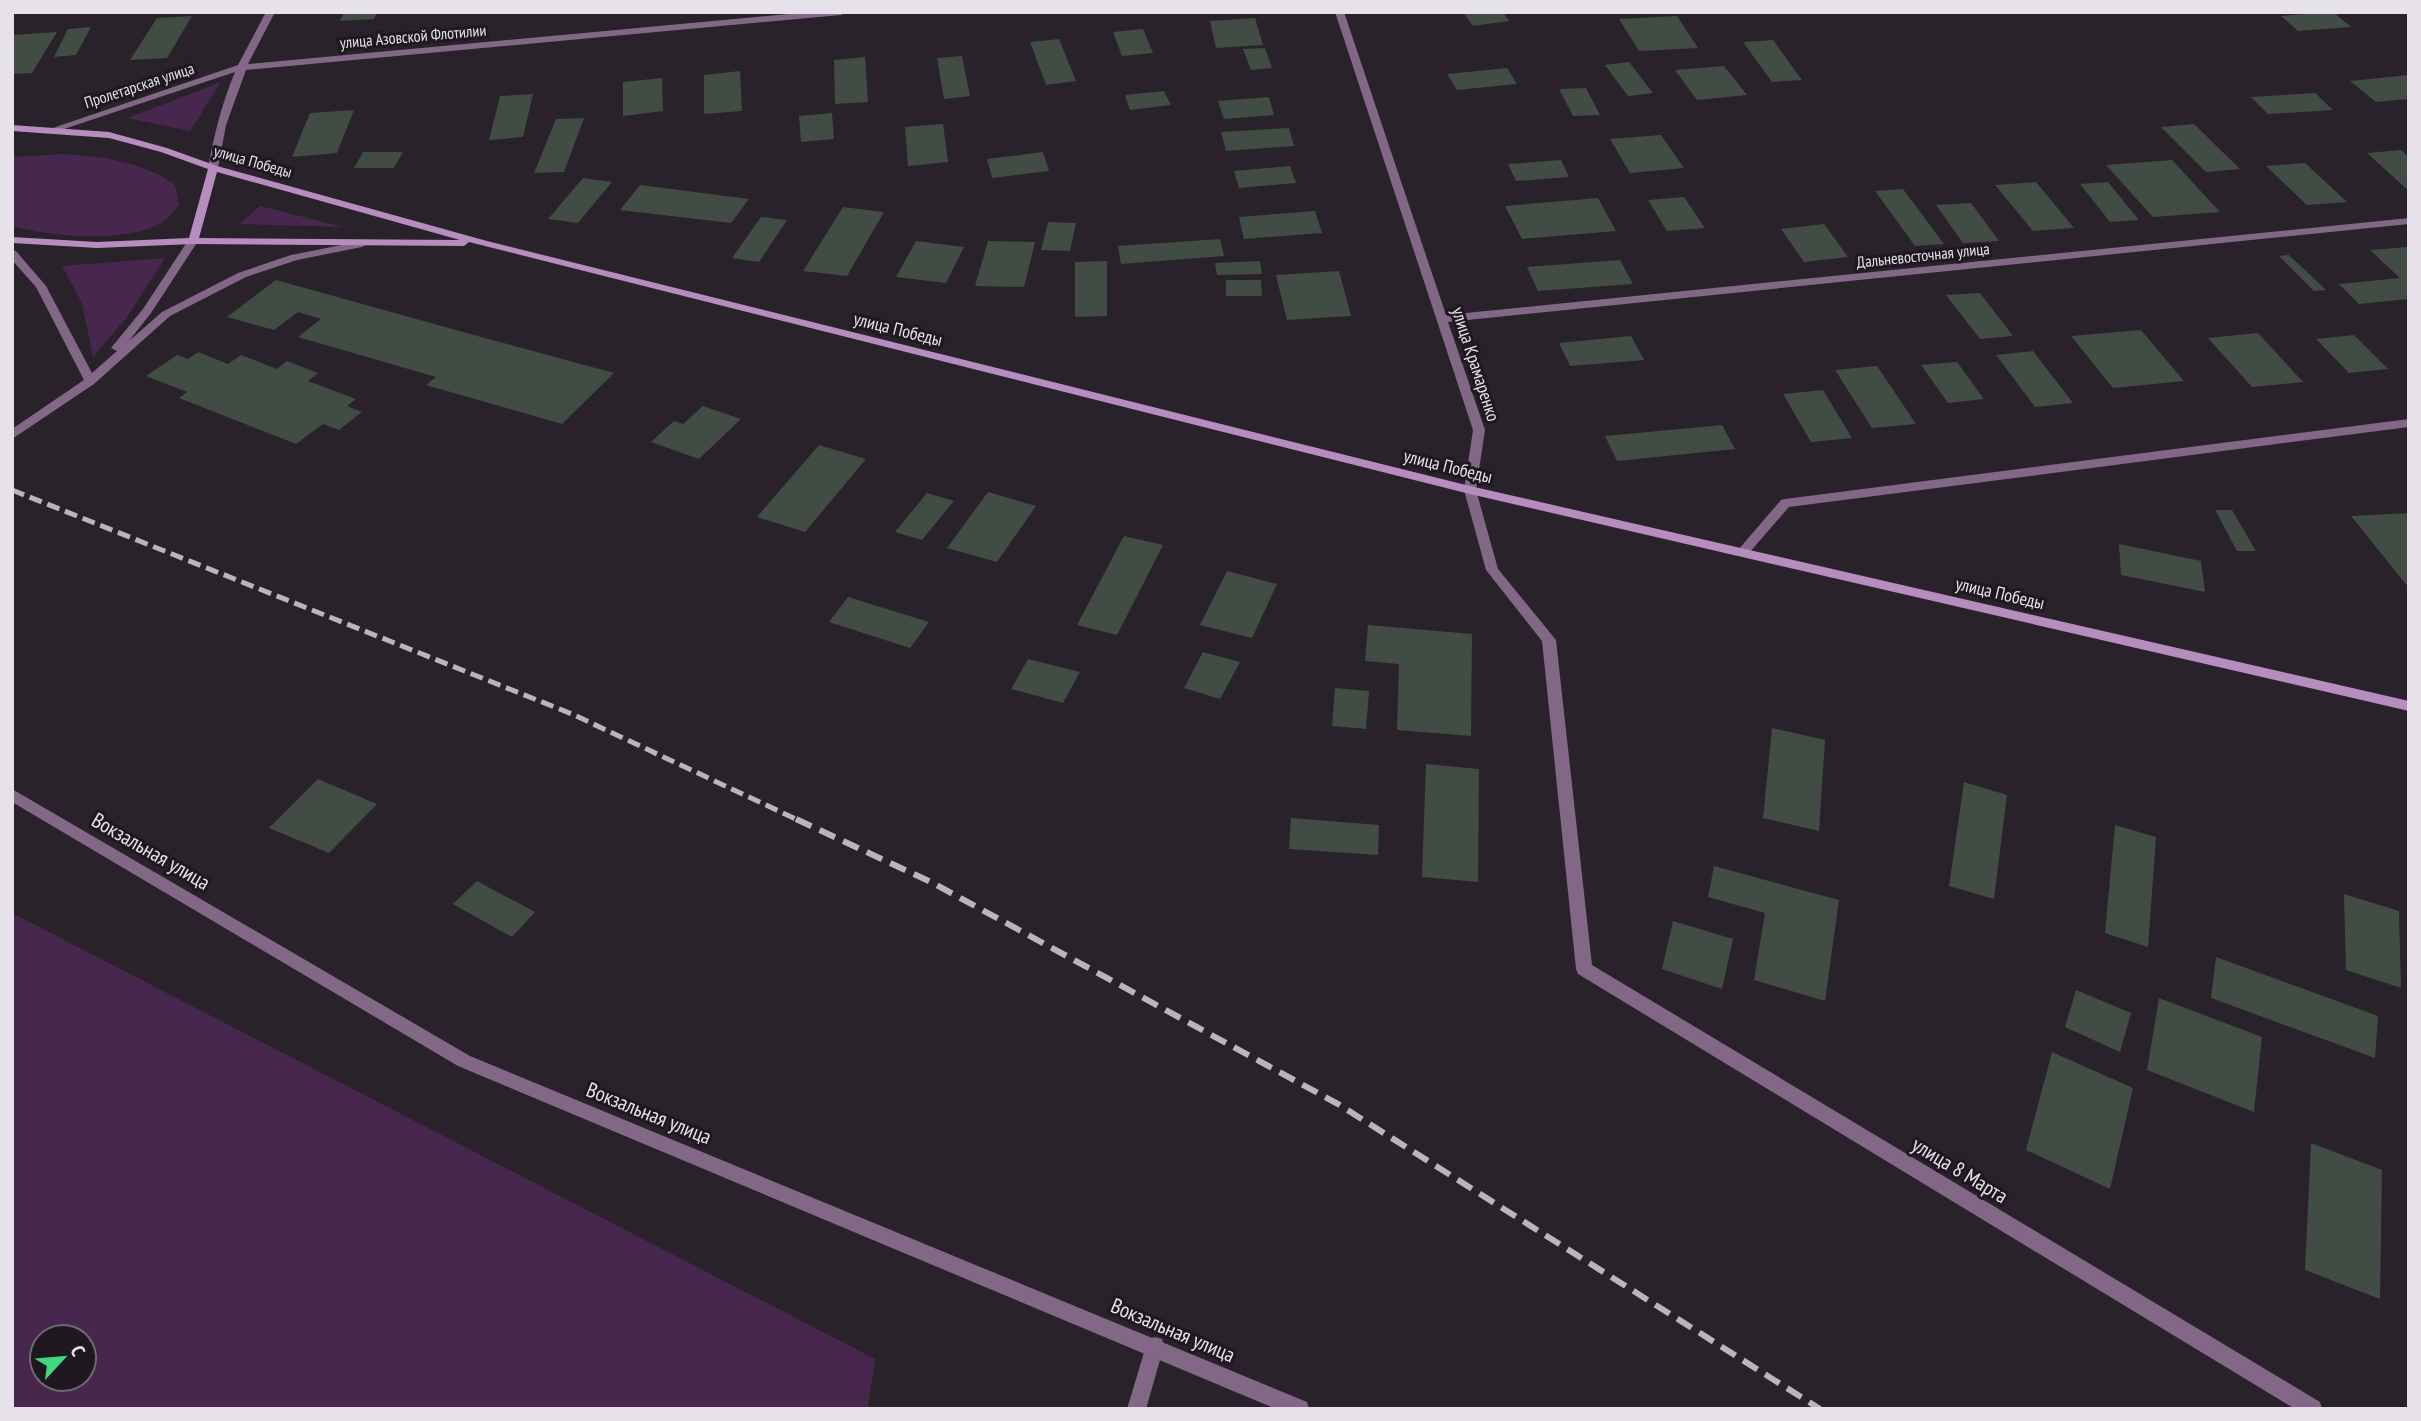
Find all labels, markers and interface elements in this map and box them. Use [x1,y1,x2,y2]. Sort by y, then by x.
street label: улица Азовской Флотилии [339,20,487,52]
street label: Пролетарская улица [81,58,197,112]
street label: улица Победы [212,140,294,182]
street label: Дальневосточная улица [1855,238,1991,272]
street label: улица Крамаренко [1447,304,1505,424]
street label: улица Победы [851,307,945,351]
street label: улица Победы [1401,444,1495,488]
street label: улица Победы [1953,572,2047,614]
street label: Вокзальная улица [87,806,215,896]
street label: Вокзальная улица [583,1076,715,1150]
street label: улица 8 Марта [1907,1131,2013,1209]
street label: Вокзальная улица [1107,1292,1239,1368]
north arrow [28,1323,98,1393]
text: С [66,1341,91,1360]

